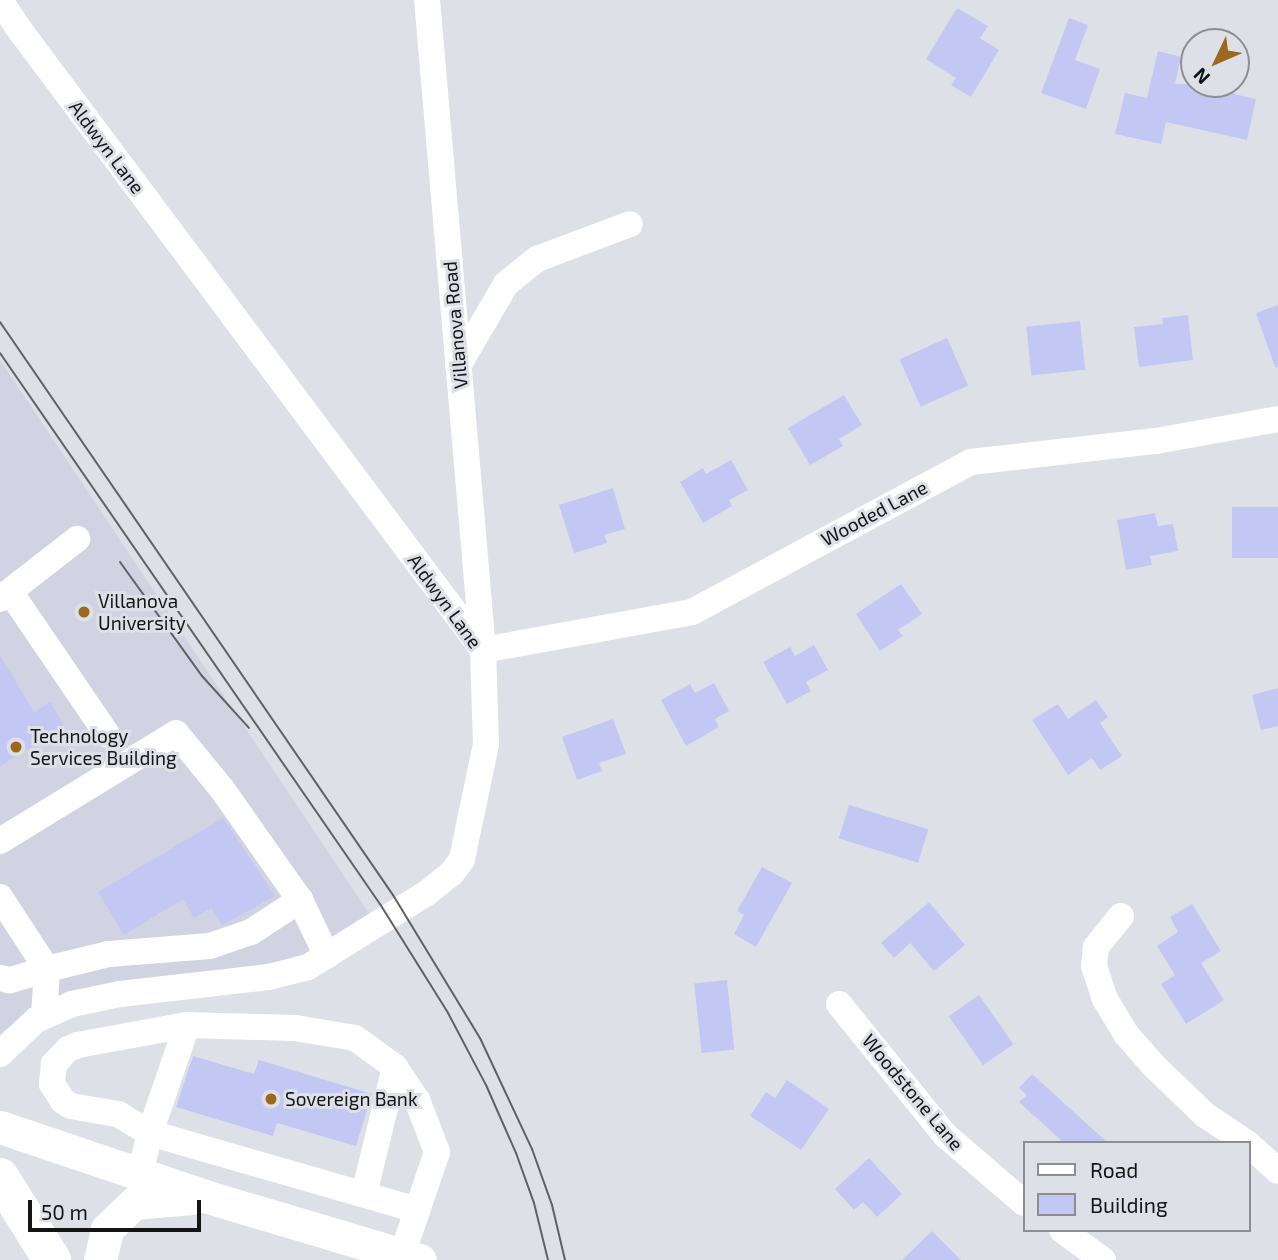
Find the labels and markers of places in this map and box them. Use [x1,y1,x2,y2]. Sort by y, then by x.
place label: Villanova University [98,590,186,634]
marker: Villanova University [76,604,92,620]
place label: Technology Services Building [30,725,177,769]
marker: Technology Services Building [8,739,24,755]
place label: Sovereign Bank [285,1088,418,1110]
marker: Sovereign Bank [263,1091,279,1107]

